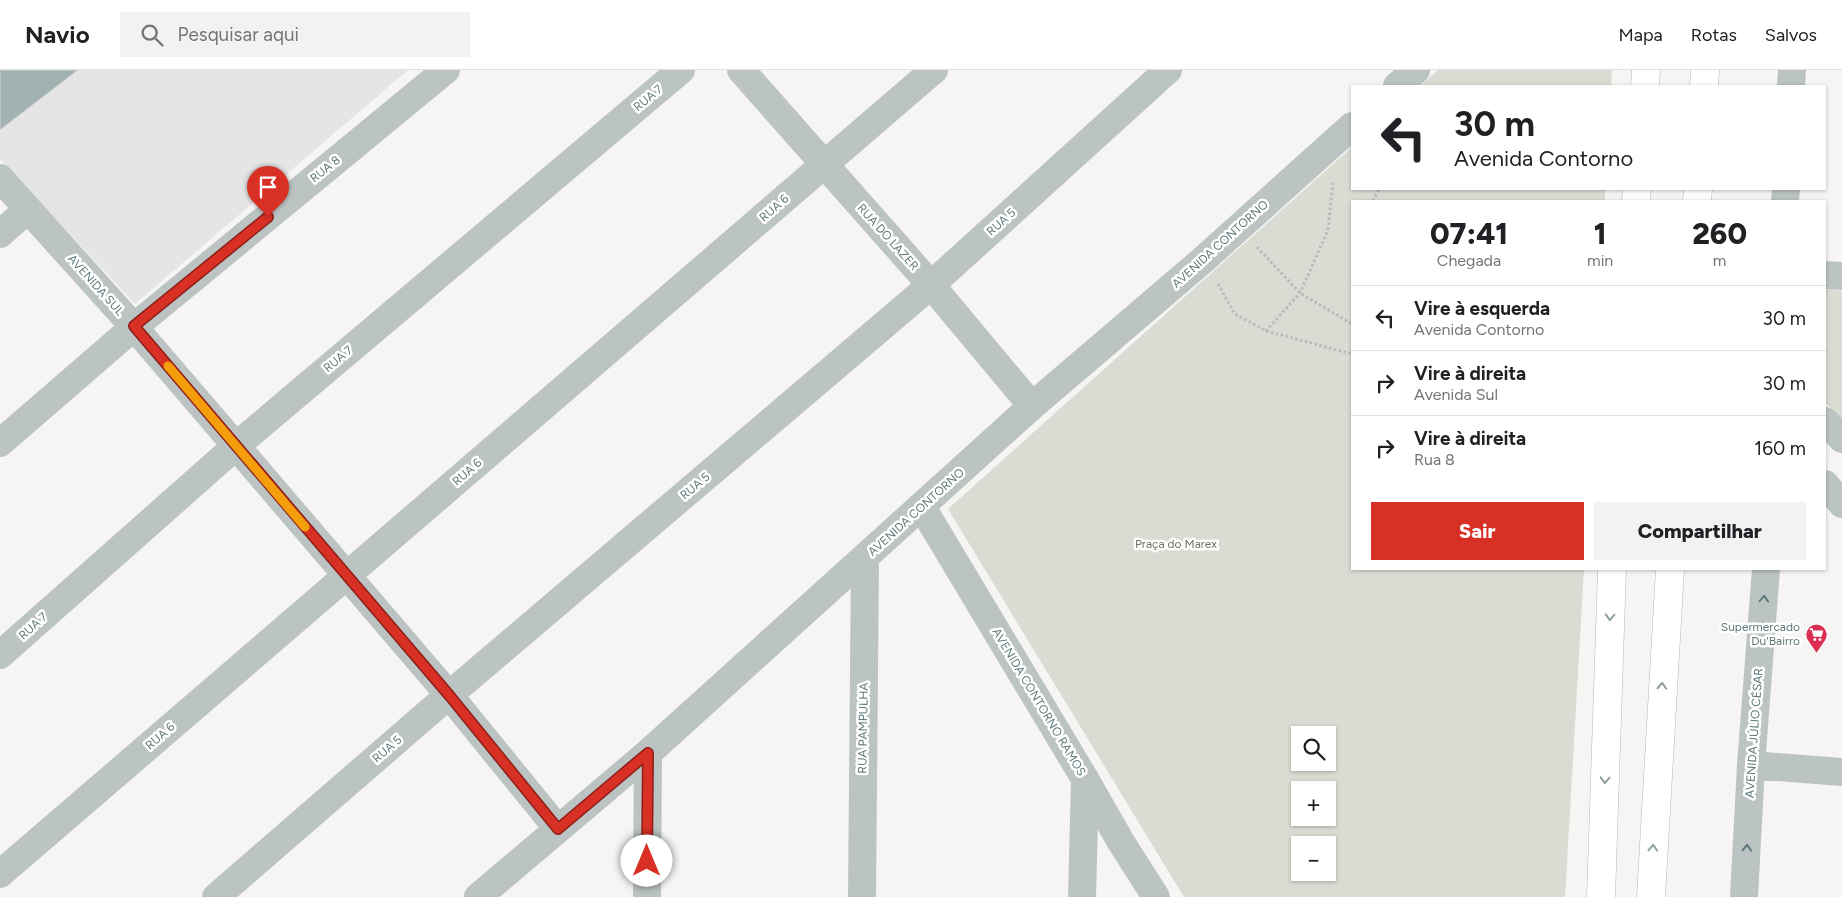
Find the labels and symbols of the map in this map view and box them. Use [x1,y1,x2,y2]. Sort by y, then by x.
street label: RUA 7 [631,82,666,114]
street label: RUA 8 [307,153,343,185]
pin [247,166,289,217]
street label: RUA 6 [757,191,792,224]
street label: AVENIDA CONTORNO [1169,197,1271,291]
street label: RUA DO LAZER [855,201,921,273]
street label: RUA 5 [984,205,1018,239]
street label: AVENIDA SUL [65,252,127,319]
street label: RUA 7 [321,343,356,375]
street label: RUA 6 [450,455,485,488]
street label: AVENIDA CONTORNO [865,465,967,559]
street label: RUA 5 [677,470,713,502]
park label: Praça do Marex [1135,537,1217,551]
one-way arrow [1758,595,1769,603]
street label: RUA 7 [16,609,51,642]
one-way arrow [1605,614,1616,622]
place label: Supermercado Du'Bairro [1721,620,1800,648]
supermarket icon: Supermercado Du'Bairro [1804,622,1828,653]
street label: AVENIDA CONTORNO RAMOS [989,626,1089,778]
street label: AVENIDA JÚLIO CÉSAR [1742,668,1766,798]
street label: RUA PAMPULHA [855,682,871,774]
one-way arrow [1657,682,1668,690]
street label: RUA 6 [143,719,178,752]
street label: RUA 5 [370,733,404,765]
one-way arrow [1600,776,1610,784]
position arrow [620,834,672,886]
one-way arrow [1648,844,1659,852]
one-way arrow [1741,844,1752,852]

